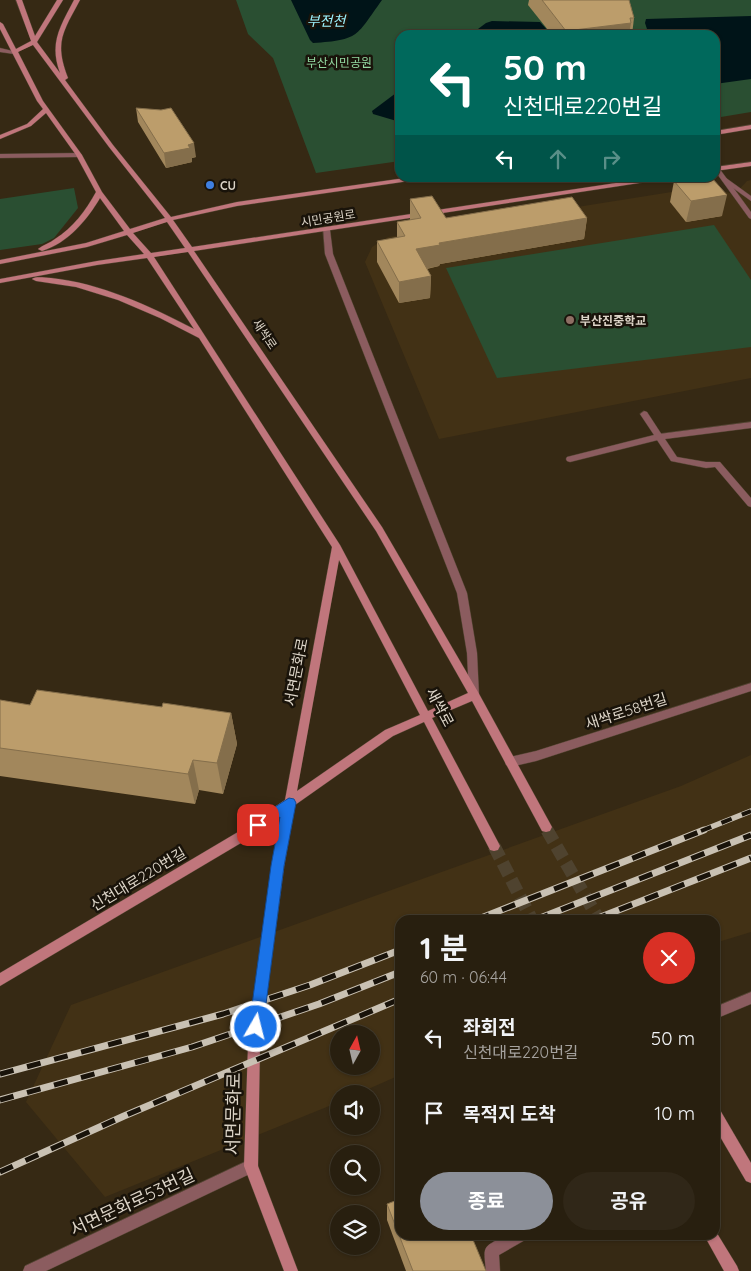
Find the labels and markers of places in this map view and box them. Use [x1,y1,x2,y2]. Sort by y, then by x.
place label: CU [220,178,236,193]
marker: CU [204,179,216,191]
place label: 부산진중학교 [580,313,646,328]
marker: 부산진중학교 [564,314,576,326]
pin [237,804,279,846]

